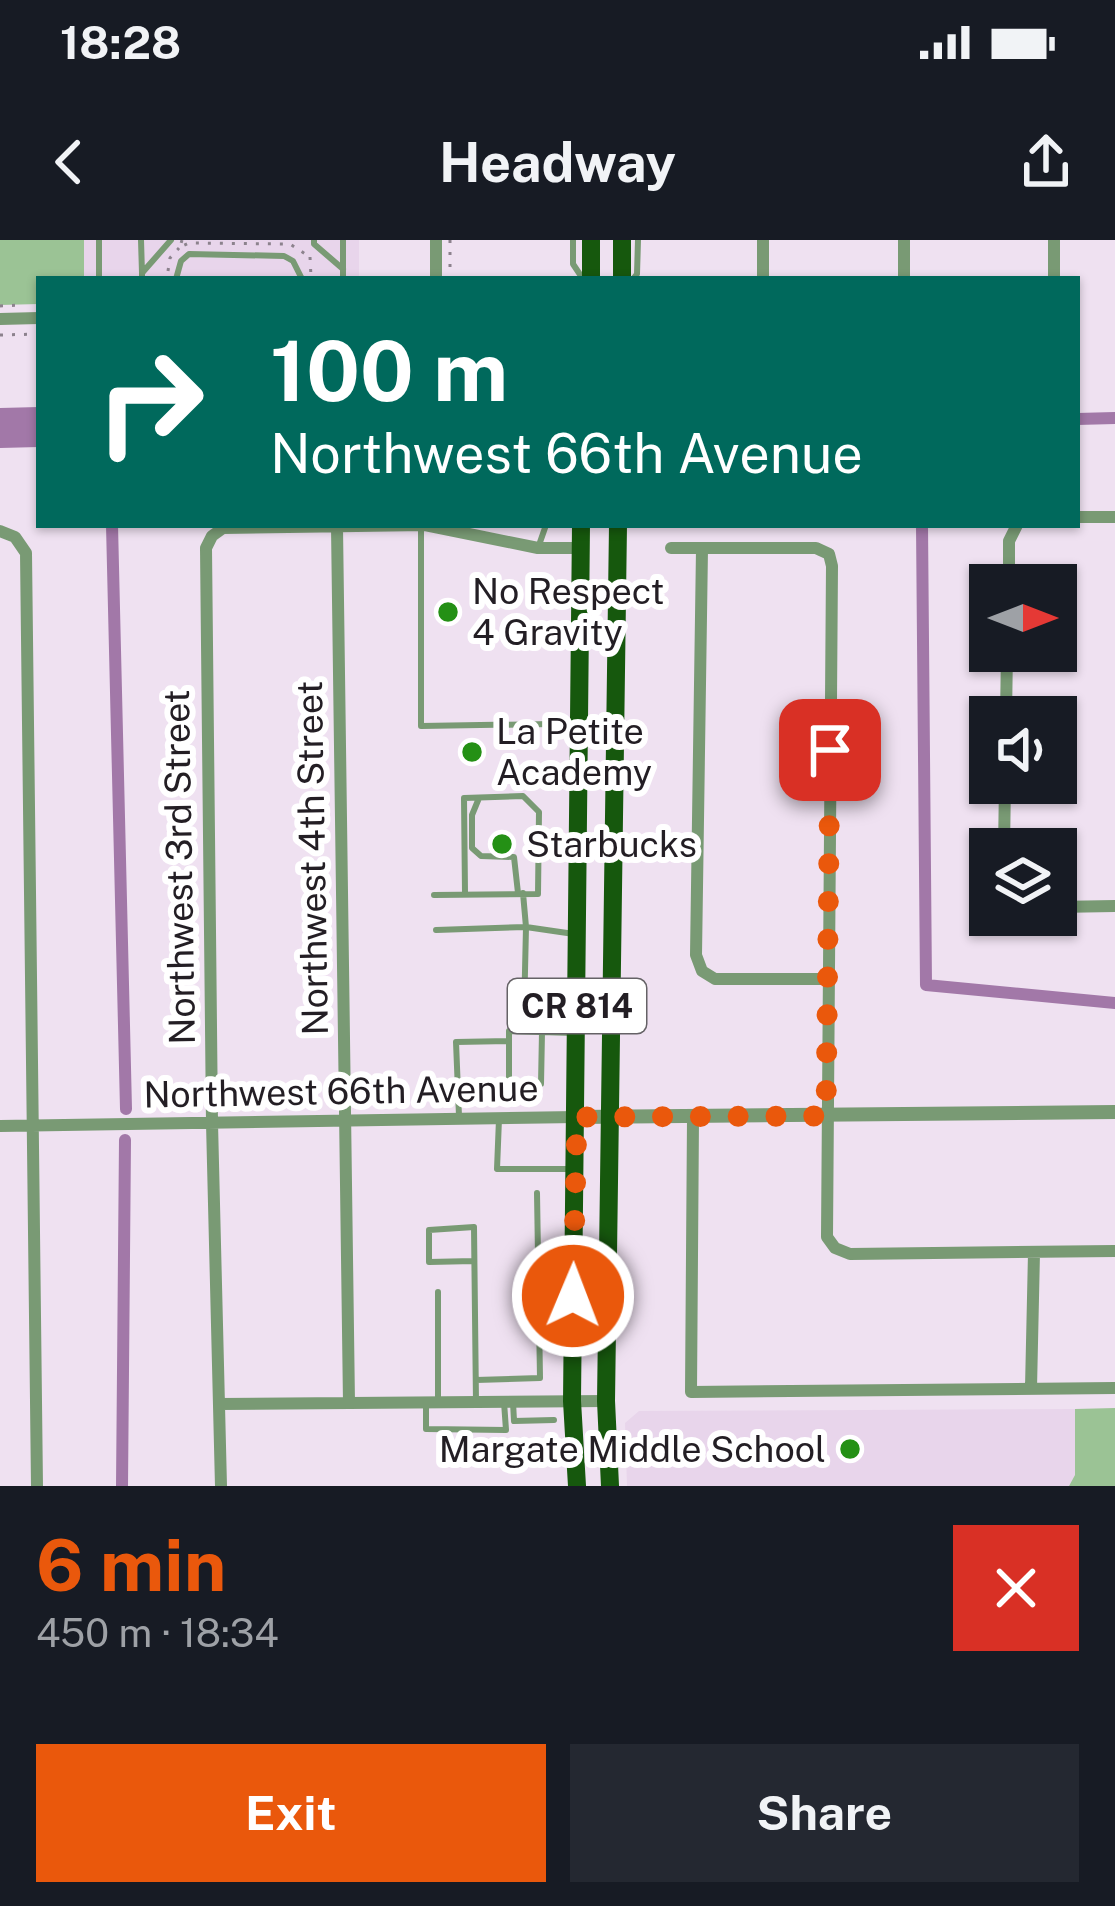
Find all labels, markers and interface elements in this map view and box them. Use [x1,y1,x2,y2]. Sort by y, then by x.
text: 18:28 [60,16,181,69]
icon: back [36,129,102,195]
icon: share [1013,129,1079,195]
text: Headway [439,131,676,194]
text: 100 m [270,321,508,420]
icon: right [72,324,228,480]
text: Northwest 66th Avenue [270,422,863,485]
north arrow [969,564,1077,672]
map controls [969,564,1077,936]
place label: No Respect 4 Gravity [472,570,665,653]
marker: No Respect 4 Gravity [435,599,461,625]
street label: Northwest 4th Street [288,680,336,1036]
street label: Northwest 3rd Street [155,689,203,1045]
button: sound [969,696,1077,804]
pin [779,699,881,801]
place label: La Petite Academy [496,710,652,793]
icon: arrive [797,717,863,783]
marker: La Petite Academy [459,739,485,765]
place label: Starbucks [526,823,697,865]
button: layers [969,828,1077,936]
marker: Starbucks [489,831,515,857]
road number: CR 814 [508,979,646,1033]
street label: Northwest 66th Avenue [143,1067,539,1115]
position arrow [510,1233,636,1359]
place label: Margate Middle School [439,1428,826,1470]
marker: Margate Middle School [837,1436,863,1462]
text: 6 min [36,1523,226,1607]
button: close [953,1525,1079,1651]
text: 450 m · 18:34 [36,1610,279,1656]
button: Exit [36,1744,546,1882]
button: Share [570,1744,1079,1882]

